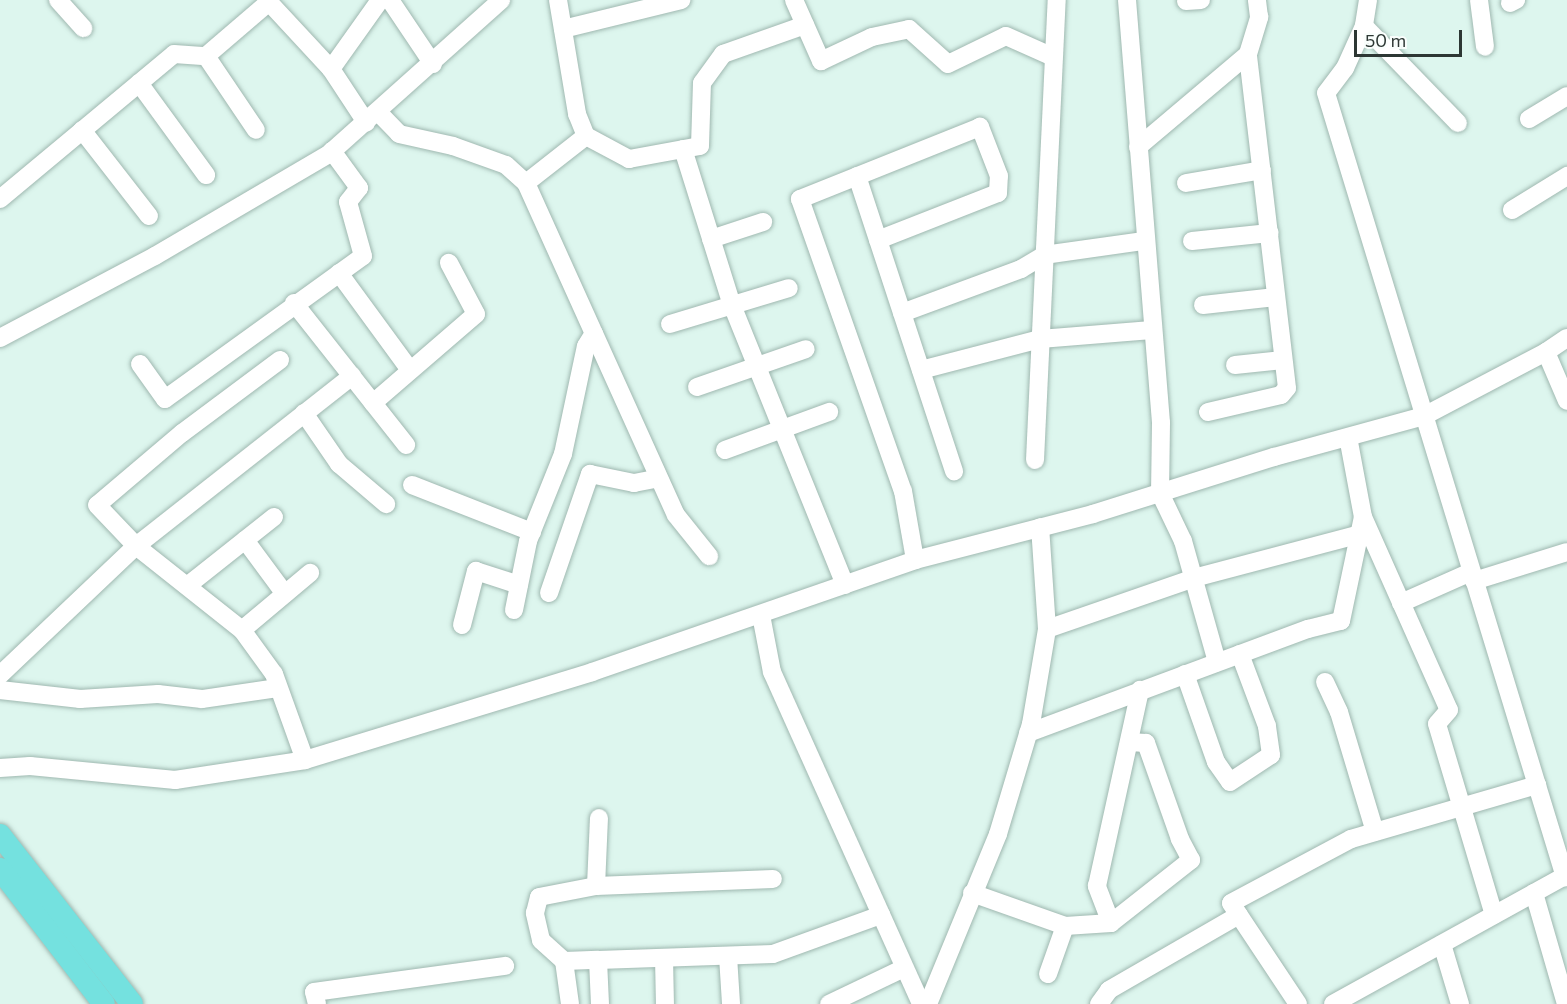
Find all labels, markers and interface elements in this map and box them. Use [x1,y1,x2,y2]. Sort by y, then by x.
scale bar [1357,18,1465,56]
text: 50 m [1365,29,1406,51]

